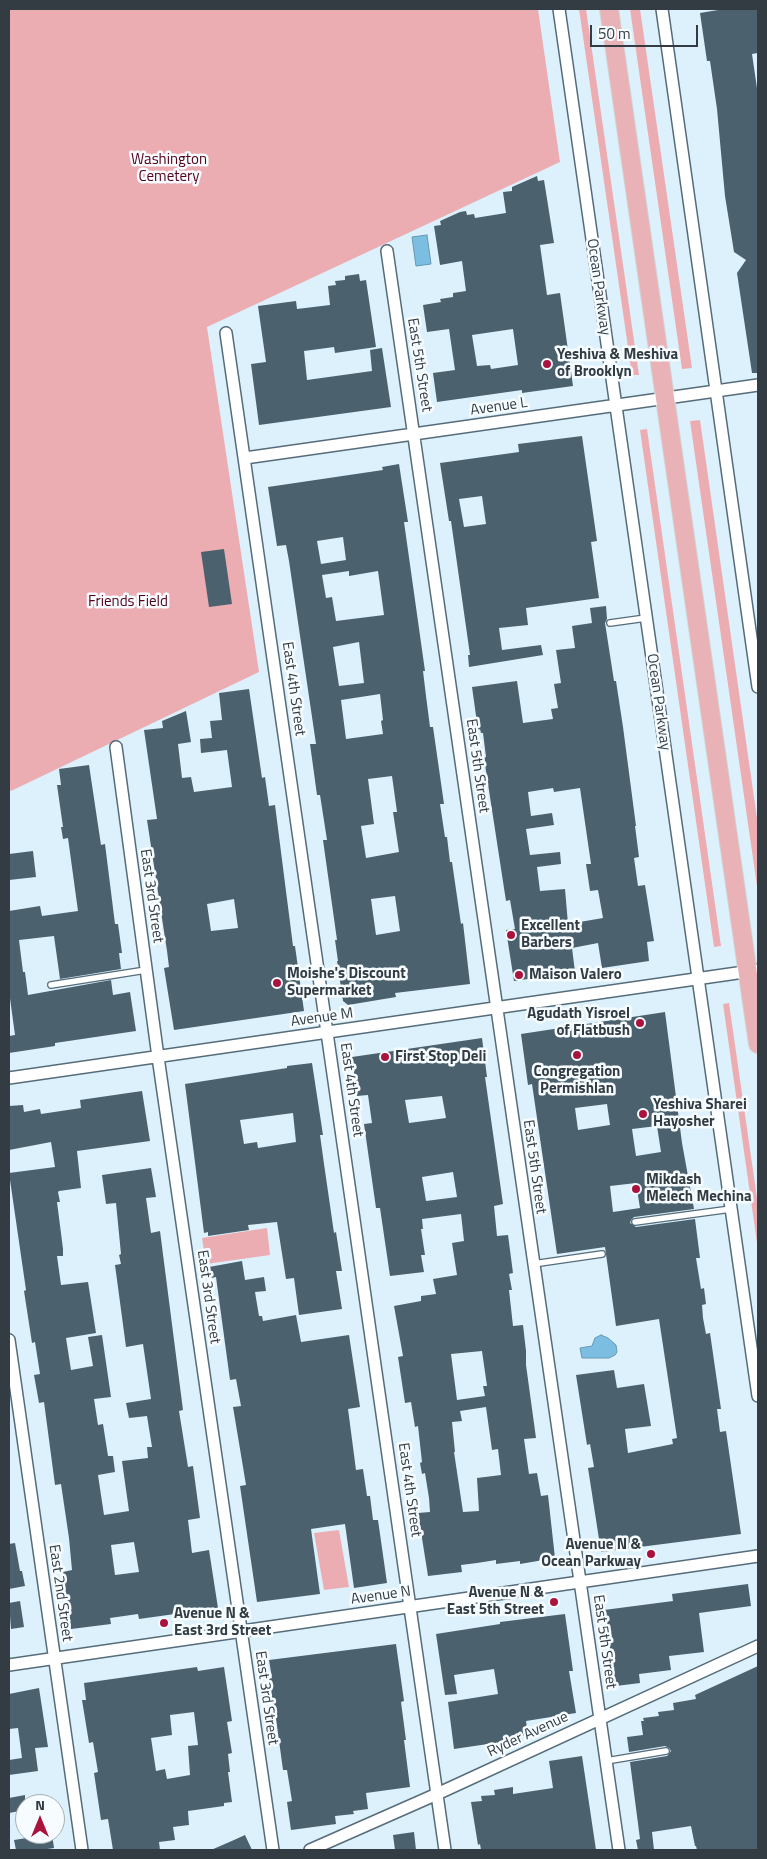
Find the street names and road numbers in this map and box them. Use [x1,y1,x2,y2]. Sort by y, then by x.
street label: Ocean Parkway [582,237,614,337]
street label: East 5th Street [403,317,435,413]
street label: Avenue L [469,394,529,420]
street label: East 4th Street [277,641,309,737]
street label: Ocean Parkway [642,652,674,752]
street label: East 5th Street [461,718,493,814]
street label: East 3rd Street [136,848,166,944]
street label: Avenue M [290,1005,354,1031]
street label: East 4th Street [335,1042,367,1138]
street label: East 5th Street [518,1119,550,1215]
street label: East 3rd Street [193,1249,223,1345]
street label: East 4th Street [393,1442,425,1538]
street label: East 2nd Street [44,1543,76,1643]
street label: Avenue N [350,1583,412,1609]
street label: East 5th Street [588,1594,620,1690]
street label: East 3rd Street [251,1650,281,1746]
street label: Ryder Avenue [485,1708,571,1762]

